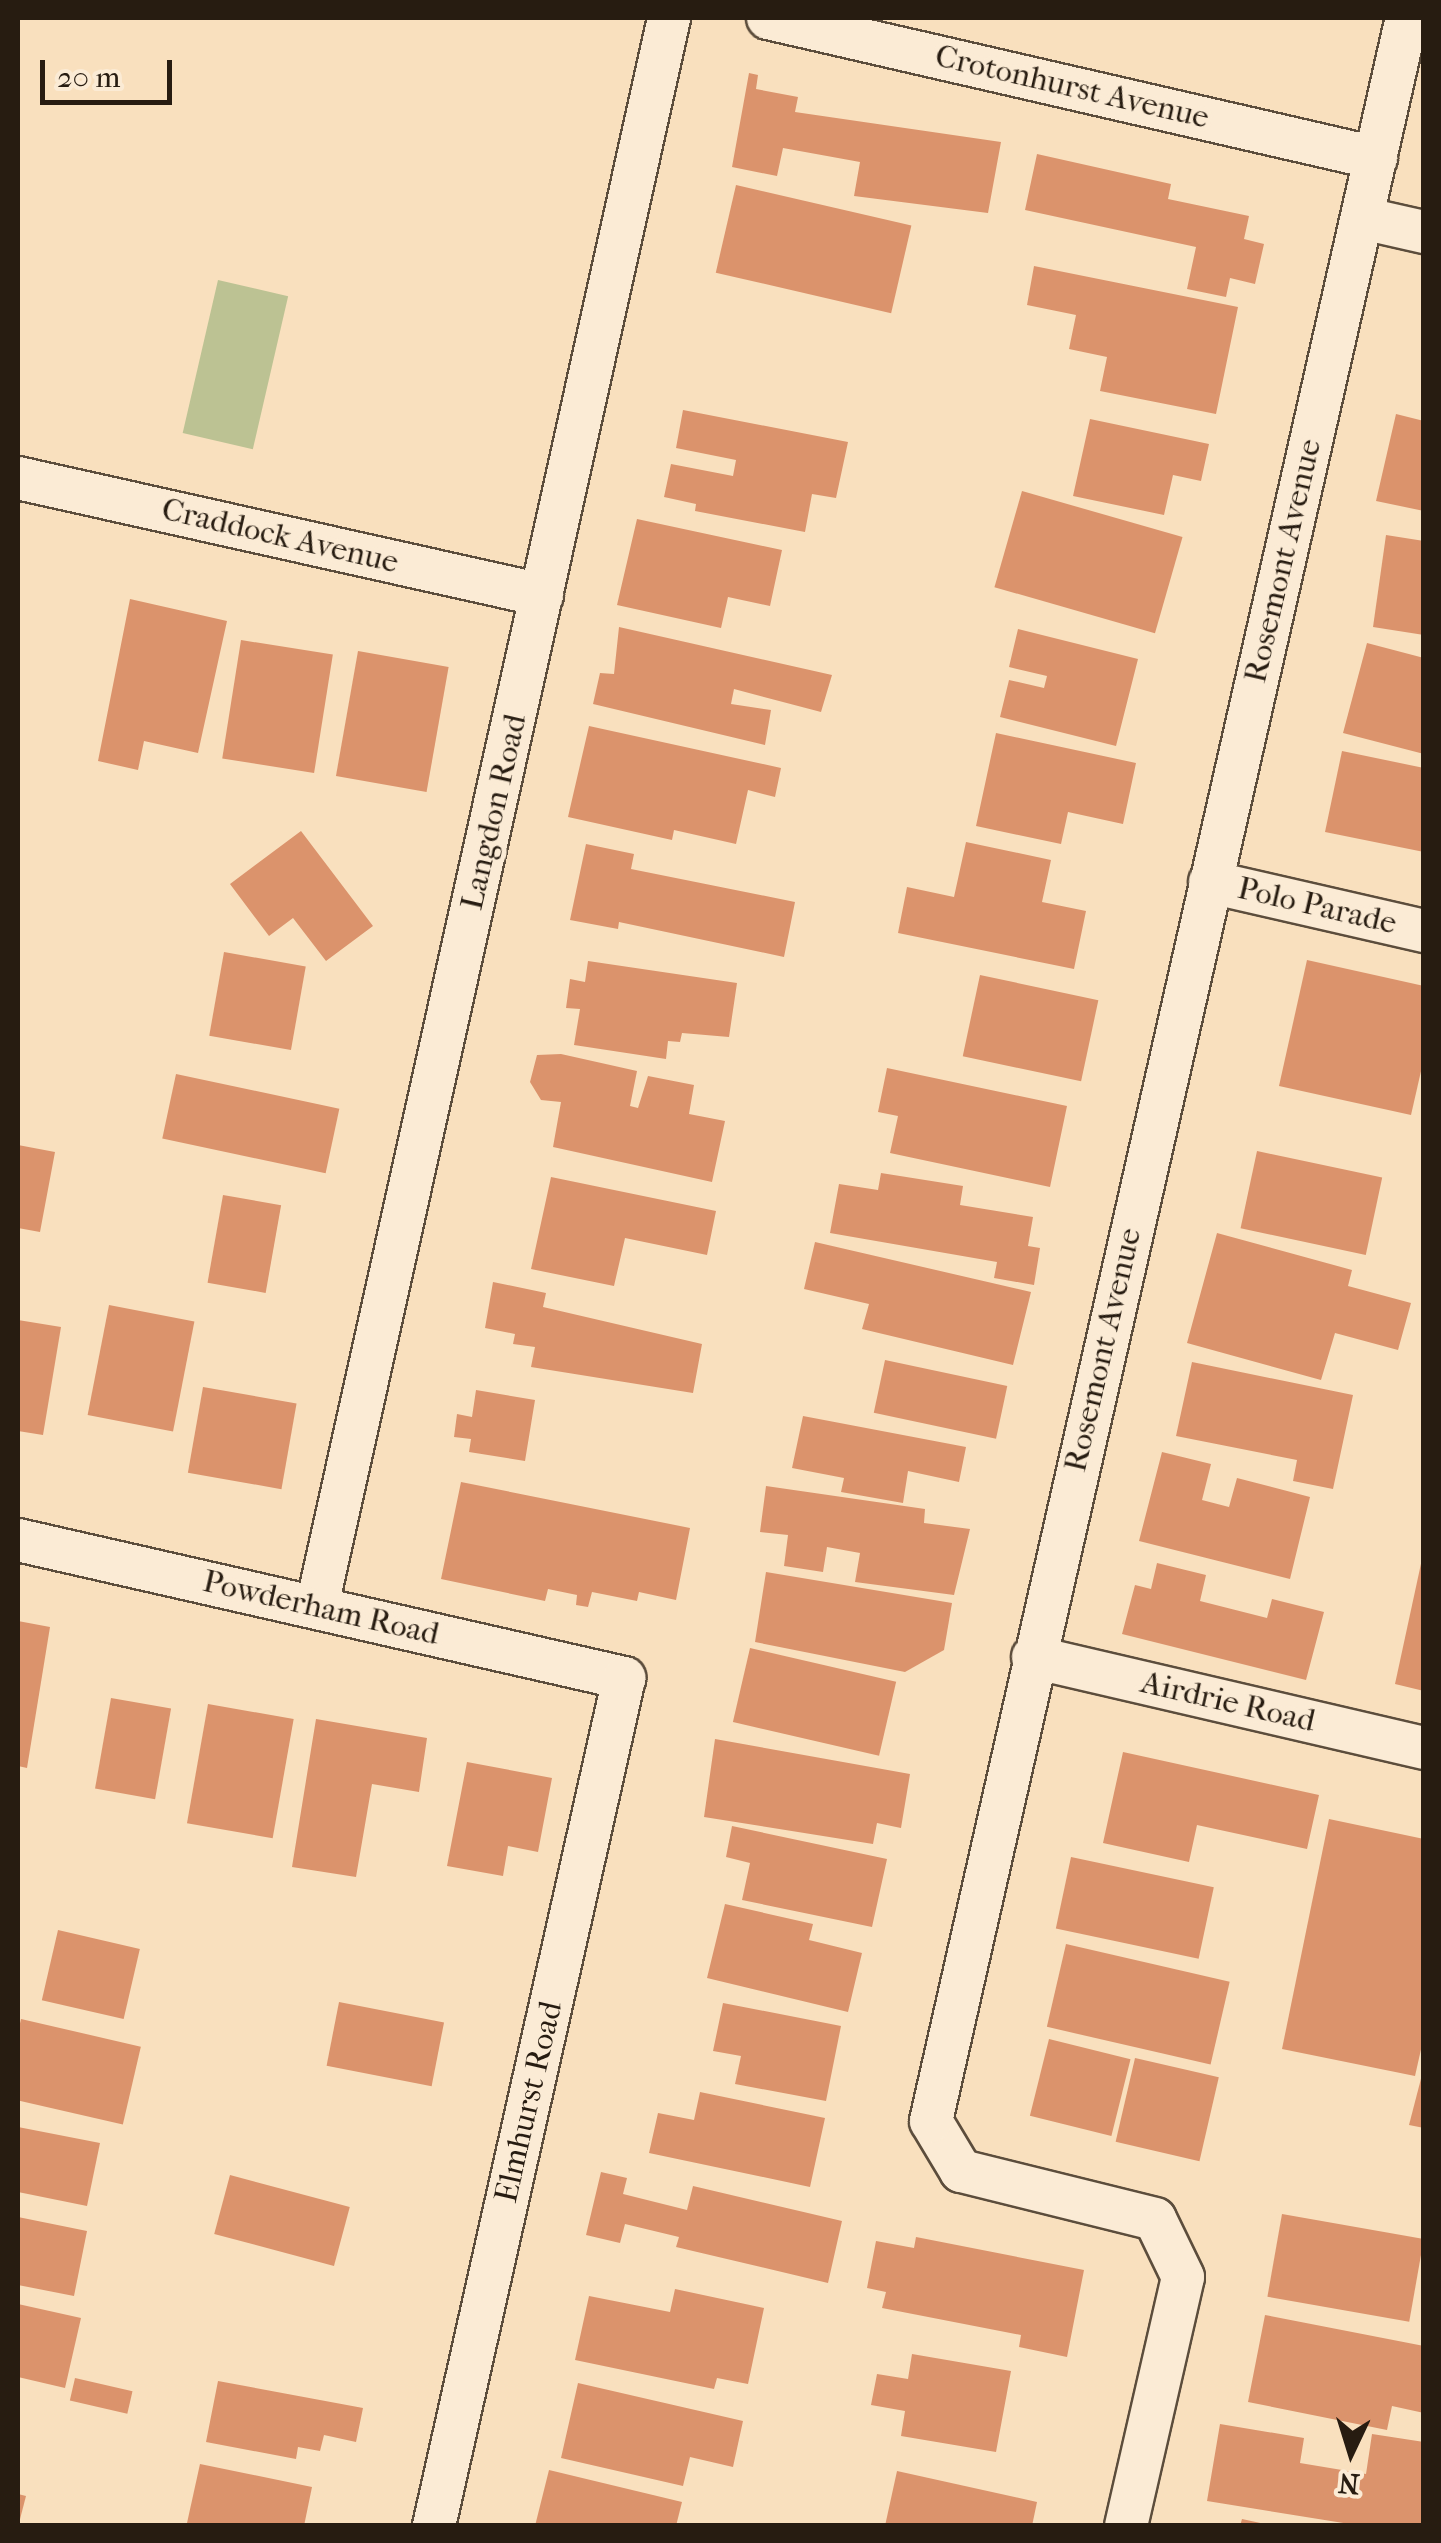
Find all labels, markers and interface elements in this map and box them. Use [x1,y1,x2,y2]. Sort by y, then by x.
street label: Crotonhurst Avenue [931,37,1213,137]
scale bar [45,40,178,102]
text: 20 m [57,60,120,95]
street label: Rosemont Avenue [1236,435,1330,687]
street label: Craddock Avenue [158,490,402,582]
street label: Langdon Road [453,710,535,914]
street label: Polo Parade [1234,869,1400,943]
street label: Rosemont Avenue [1056,1224,1150,1476]
street label: Powderham Road [199,1562,443,1654]
street label: Airdrie Road [1137,1663,1319,1741]
street label: Elmhurst Road [487,1998,571,2206]
north arrow [1301,2403,1401,2503]
text: N [1337,2466,1361,2501]

